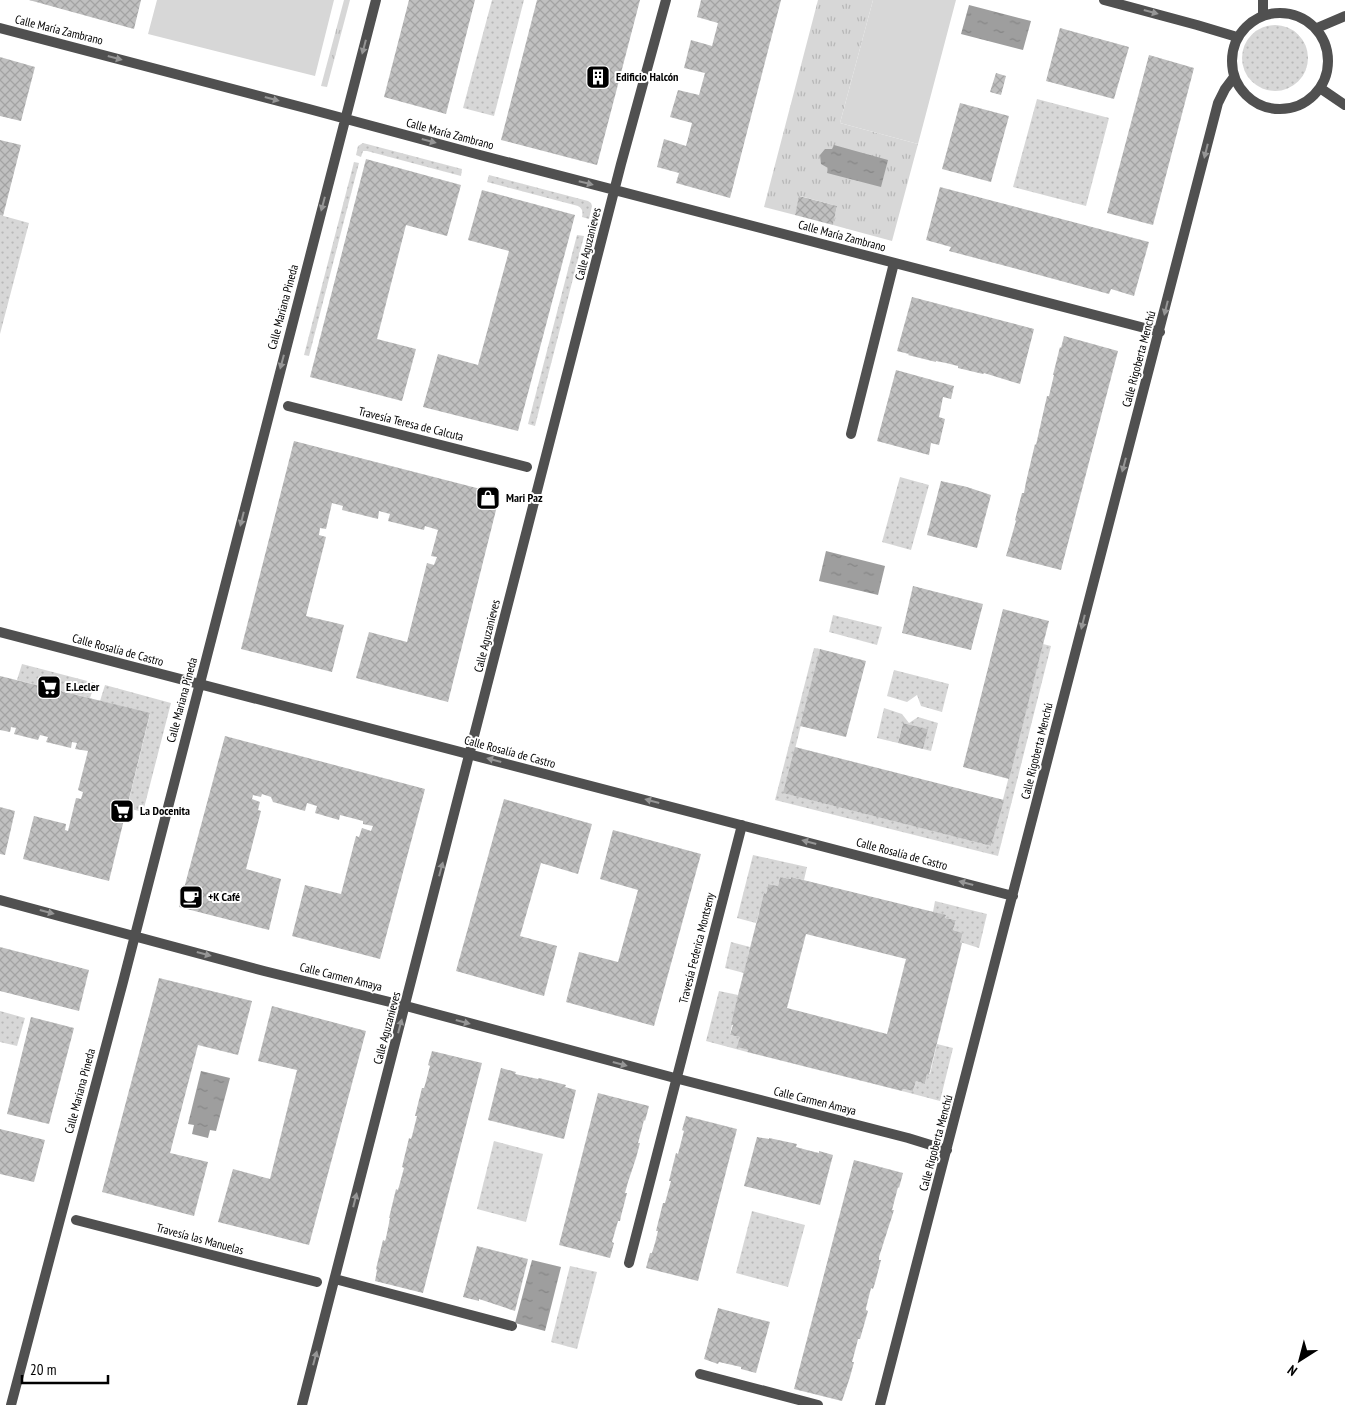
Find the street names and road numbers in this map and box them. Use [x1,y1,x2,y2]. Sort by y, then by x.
street label: Calle María Zambrano [14,11,105,48]
street label: Calle María Zambrano [405,115,496,152]
street label: Calle Aguzanieves [571,206,604,282]
street label: Calle María Zambrano [797,217,888,254]
street label: Calle Mariana Pineda [264,263,301,351]
street label: Calle Rigoberta Menchú [1118,309,1159,409]
street label: Travesía Teresa de Calcuta [357,403,465,444]
street label: Calle Aguzanieves [470,598,503,674]
street label: Calle Rosalía de Castro [71,630,165,669]
street label: Calle Mariana Pineda [163,656,200,744]
street label: Calle Rigoberta Menchú [1017,701,1056,801]
street label: Calle Rosalía de Castro [463,732,557,771]
street label: Calle Rosalía de Castro [855,834,949,873]
street label: Travesía Federica Montseny [675,890,718,1005]
street label: Calle Carmen Amaya [298,959,384,994]
street label: Calle Aguzanieves [370,990,403,1066]
street label: Calle Mariana Pineda [61,1047,98,1135]
street label: Calle Carmen Amaya [772,1083,858,1118]
street label: Calle Rigoberta Menchú [915,1093,956,1193]
street label: Travesía las Manuelas [155,1220,245,1257]

